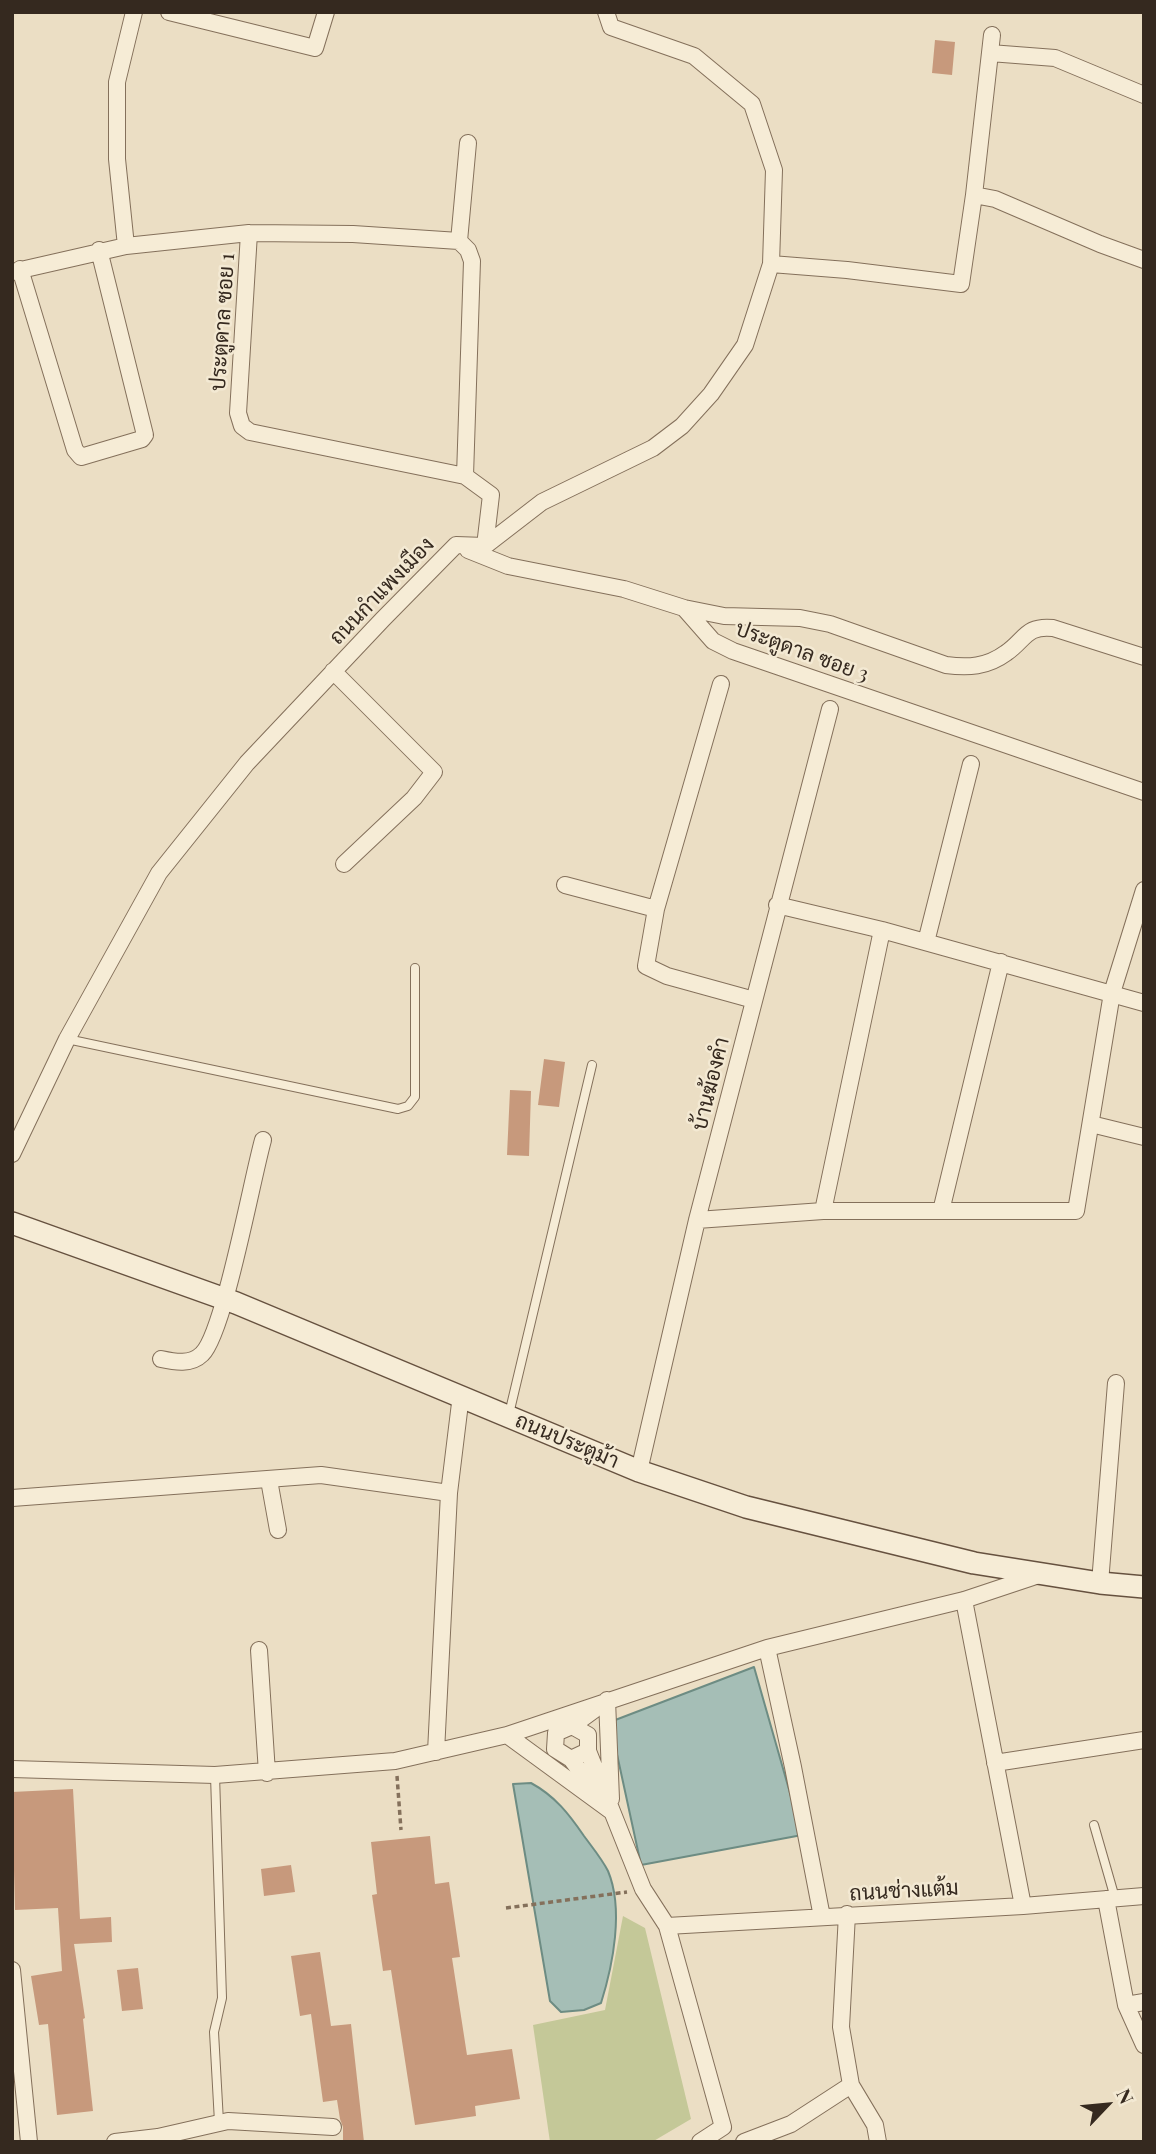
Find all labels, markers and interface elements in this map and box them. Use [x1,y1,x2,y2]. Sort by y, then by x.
street label: ประตูดาล ซอย 1 [206,252,240,392]
street label: ถนนกำแพงเมือง [325,532,439,650]
street label: ประตูดาล ซอย 3 [732,616,872,688]
street label: บ้านฆ้องคำ [687,1035,735,1133]
street label: ถนนประตูม้า [511,1408,623,1474]
street label: ถนนช่างแต้ม [849,1876,959,1906]
north arrow [1072,2070,1142,2140]
text: N [1111,2084,1141,2108]

